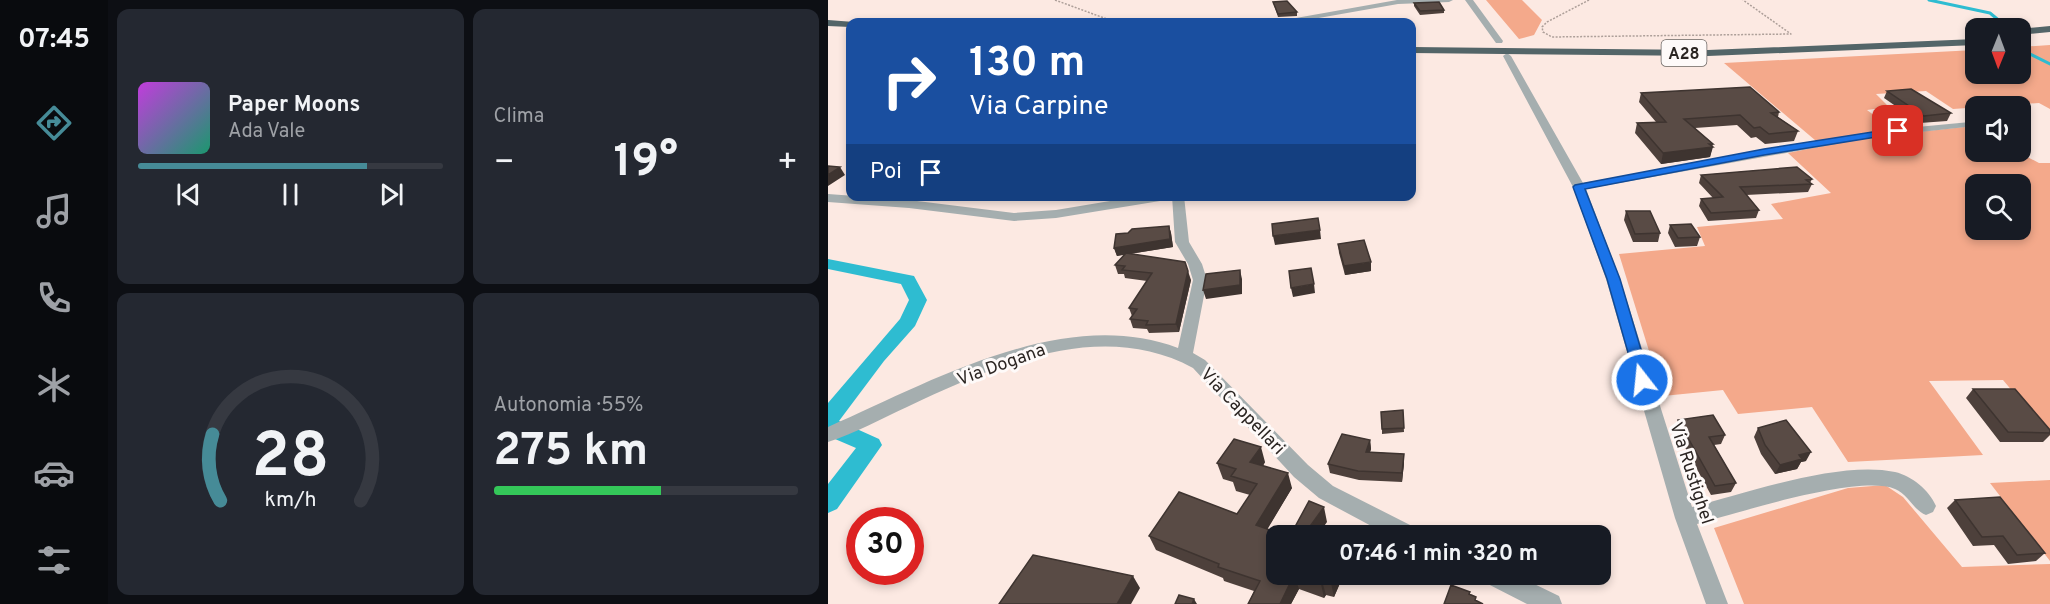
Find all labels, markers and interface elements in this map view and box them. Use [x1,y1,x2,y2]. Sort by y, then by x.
north arrow [1965,18,2031,84]
map controls [1965,18,2031,240]
text: 07:45 [18,23,90,57]
text: 130 m [969,38,1085,91]
road number: A28 [1662,40,1706,66]
icon: right [870,42,948,120]
text: Via Carpine [969,90,1109,124]
text: Paper Moons [228,92,360,119]
button: sound [1965,96,2031,162]
icon: directions [33,102,75,144]
text: Clima [494,104,544,130]
pin [1872,105,1923,156]
icon: arrive [1881,114,1914,147]
text: Ada Vale [228,119,305,145]
text: 19° [614,135,678,192]
text: − [494,143,515,185]
text: + [777,143,798,185]
icon: arrive [914,156,947,189]
text: Poi [870,159,902,186]
button: search [1965,174,2031,240]
icon: previous [172,178,205,211]
icon: pause [274,178,307,211]
icon: next [375,178,408,211]
icon: music [33,190,75,232]
icon: phone [33,277,75,319]
street label: Via Dogana [954,339,1049,392]
position arrow [1610,348,1674,412]
icon: climate [33,364,75,406]
street label: Via Cappellari [1195,364,1289,460]
text: Autonomia · 55% [494,393,643,419]
street label: Via Rustighel [1663,419,1718,527]
text: 28 [252,420,329,499]
text: 275 km [494,424,648,481]
icon: car [33,452,75,494]
text: km/h [264,487,316,514]
speed limit sign: 30 [846,507,924,585]
icon: filters [33,539,75,581]
text: 07:46 · 1 min · 320 m [1339,541,1538,568]

